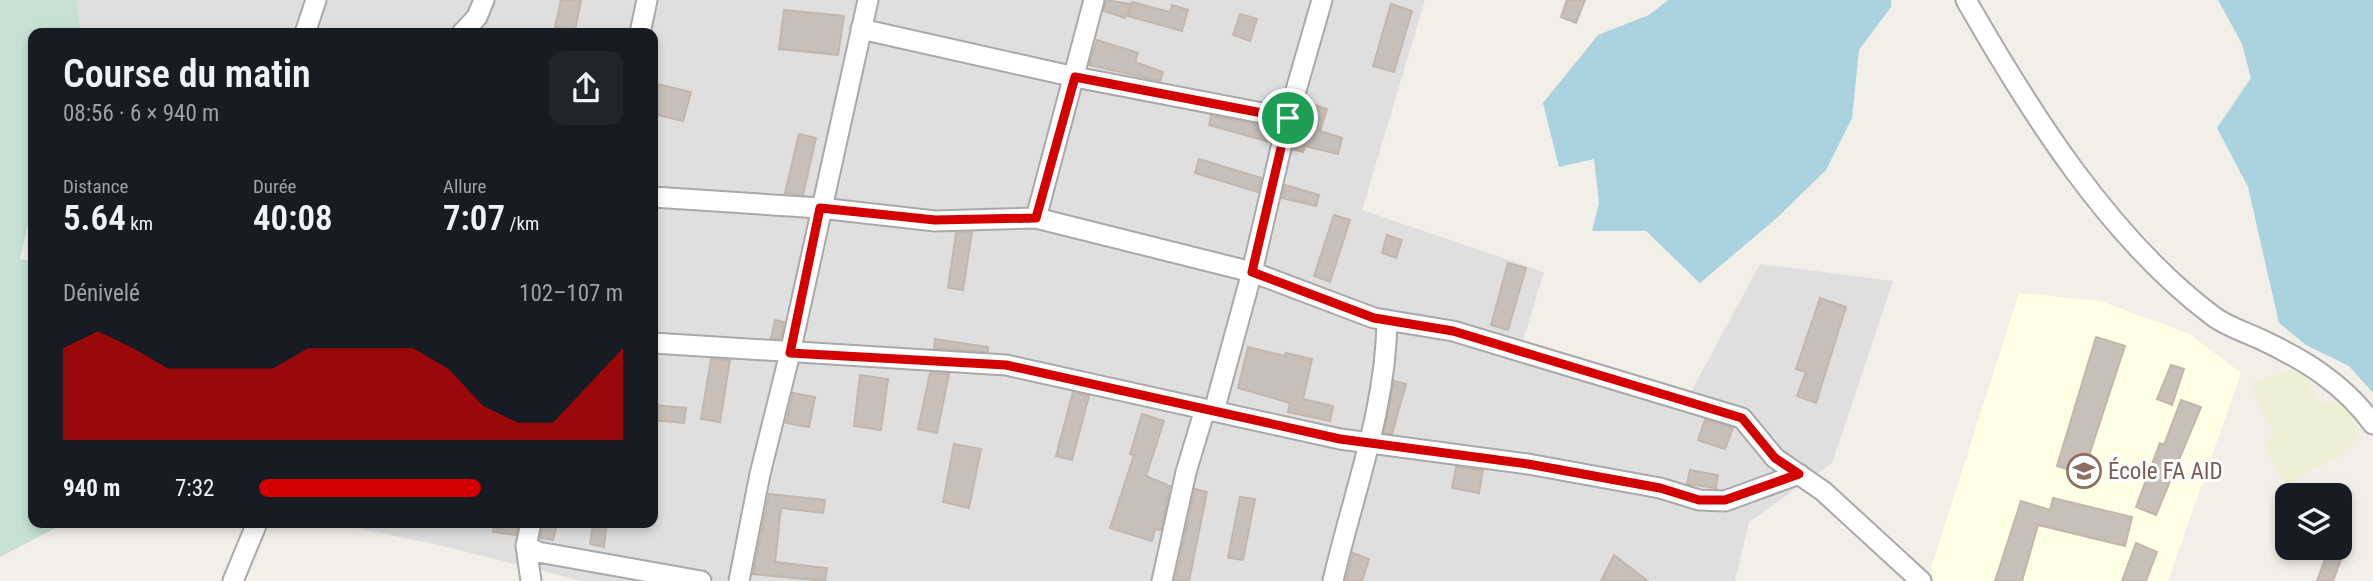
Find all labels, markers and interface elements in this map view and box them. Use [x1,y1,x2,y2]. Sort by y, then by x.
button: share [549,51,623,125]
text: Course du matin [63,52,311,96]
pin [1258,88,1318,148]
icon: arrive [1269,99,1307,137]
text: 08:56 · 6 × 940 m [63,100,219,127]
text: Distance [63,175,128,198]
text: Durée [253,175,296,198]
text: Allure [443,175,486,198]
text: 5.64 [63,198,126,239]
text: 40:08 [253,198,333,239]
text: 7:07 [443,198,505,239]
text: km [126,212,153,235]
text: /km [505,212,539,235]
text: Dénivelé [63,280,140,307]
text: 102–107 m [519,280,623,307]
school or university icon: École FA AID [2065,452,2103,490]
place label: École FA AID [2108,457,2223,485]
text: 940 m [63,475,120,502]
text: 7:32 [175,475,214,502]
map controls [2275,483,2352,560]
button: layers [2275,483,2352,560]

